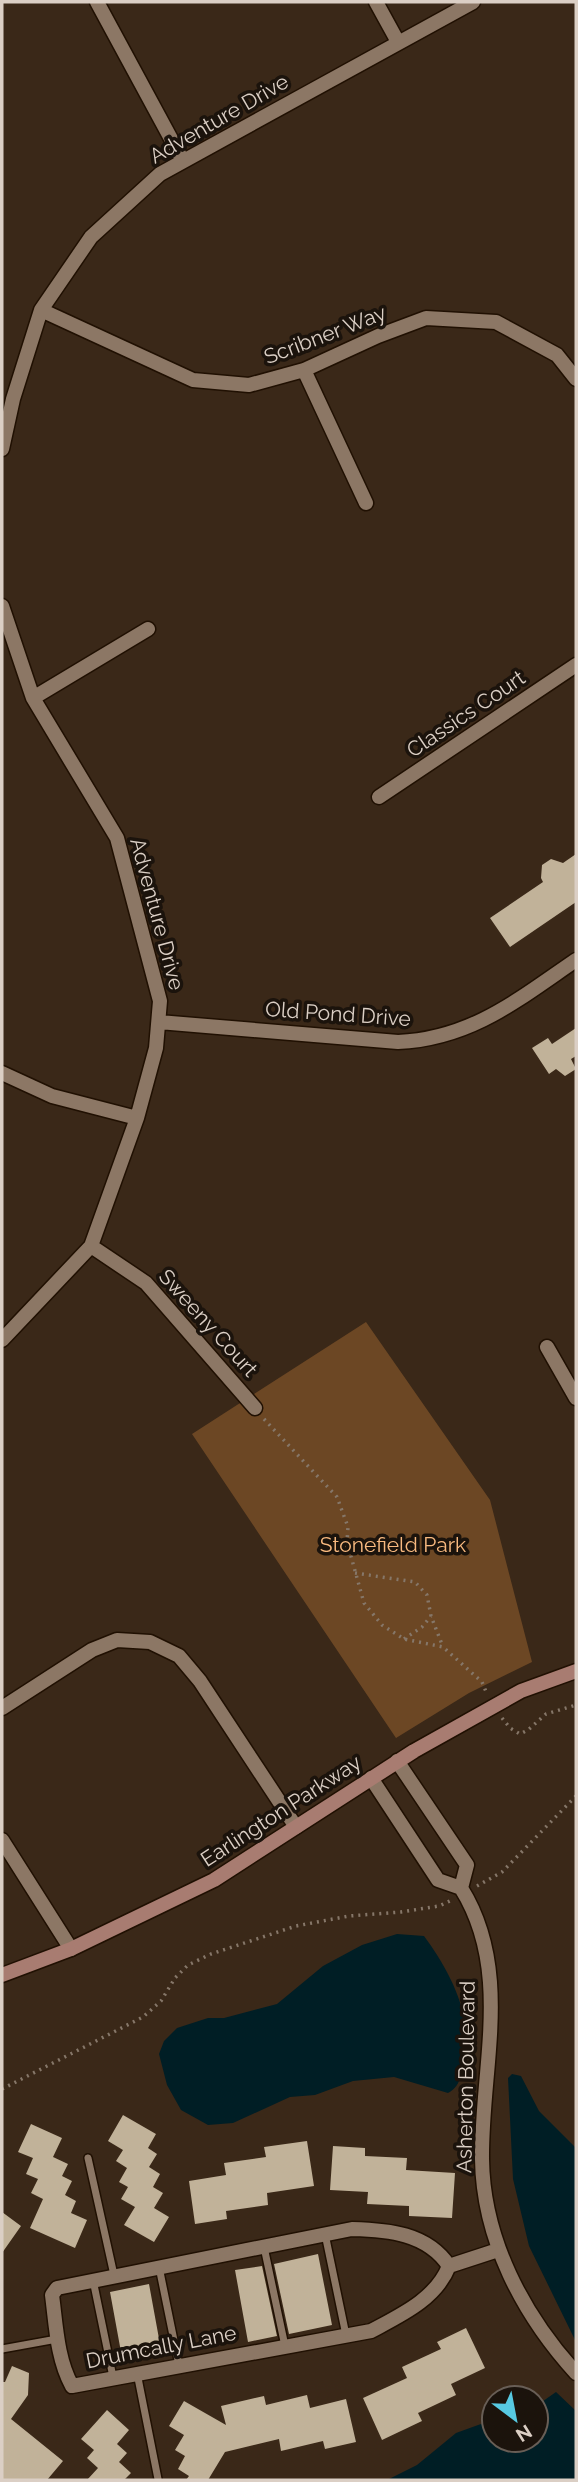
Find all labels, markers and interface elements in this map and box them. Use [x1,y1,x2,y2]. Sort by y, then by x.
street label: Adventure Drive [145,69,293,169]
street label: Scribner Way [260,300,389,369]
street label: Classics Court [402,665,530,762]
street label: Adventure Drive [125,835,190,993]
street label: Old Pond Drive [264,996,412,1031]
street label: Sweeny Court [154,1264,263,1381]
park label: Stonefield Park [320,1532,466,1557]
street label: Earlington Parkway [196,1749,366,1872]
street label: Asherton Boulevard [451,1981,480,2173]
street label: Drumcally Lane [84,2320,238,2373]
north arrow [480,2384,550,2454]
text: N [512,2420,536,2447]

